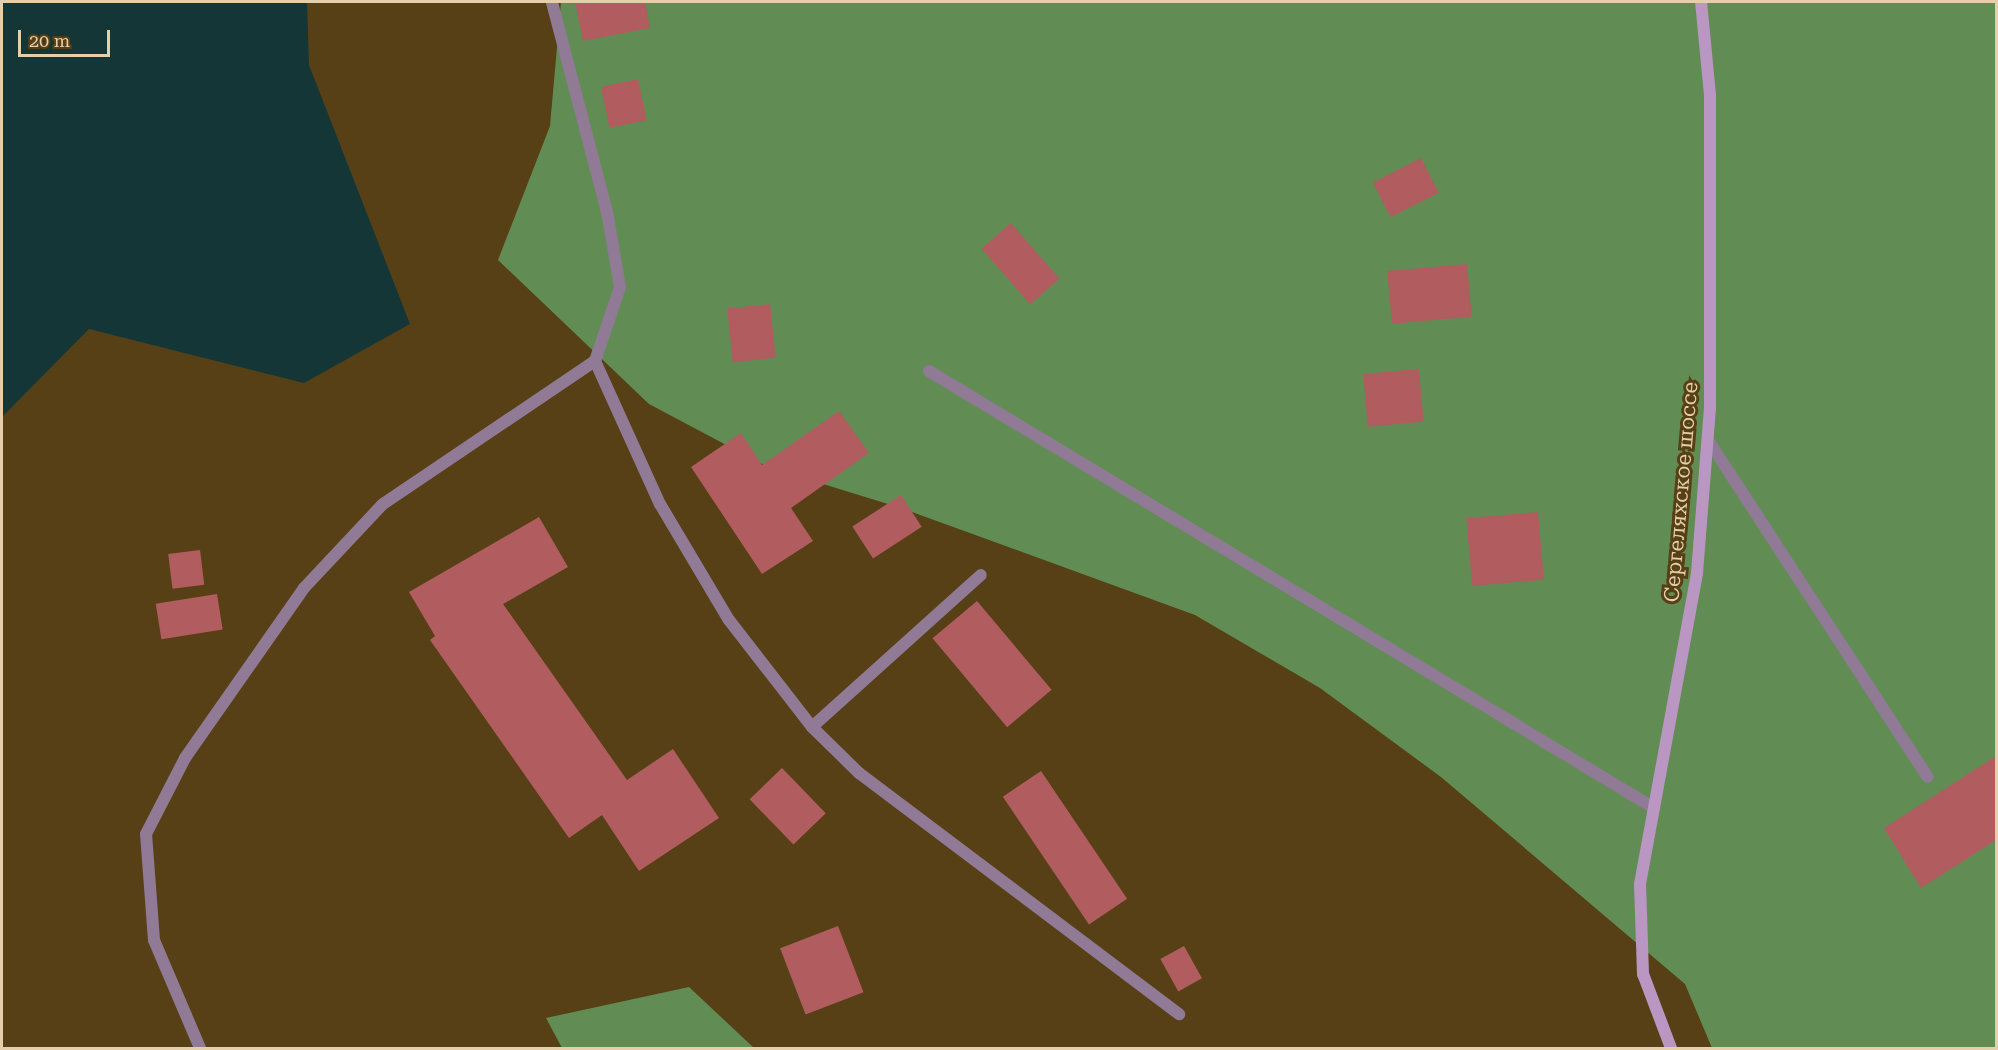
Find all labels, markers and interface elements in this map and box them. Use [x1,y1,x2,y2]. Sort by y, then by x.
scale bar [21,18,112,56]
text: 20 m [29,30,70,51]
street label: Сергеляхское шоссе [1659,381,1703,603]

